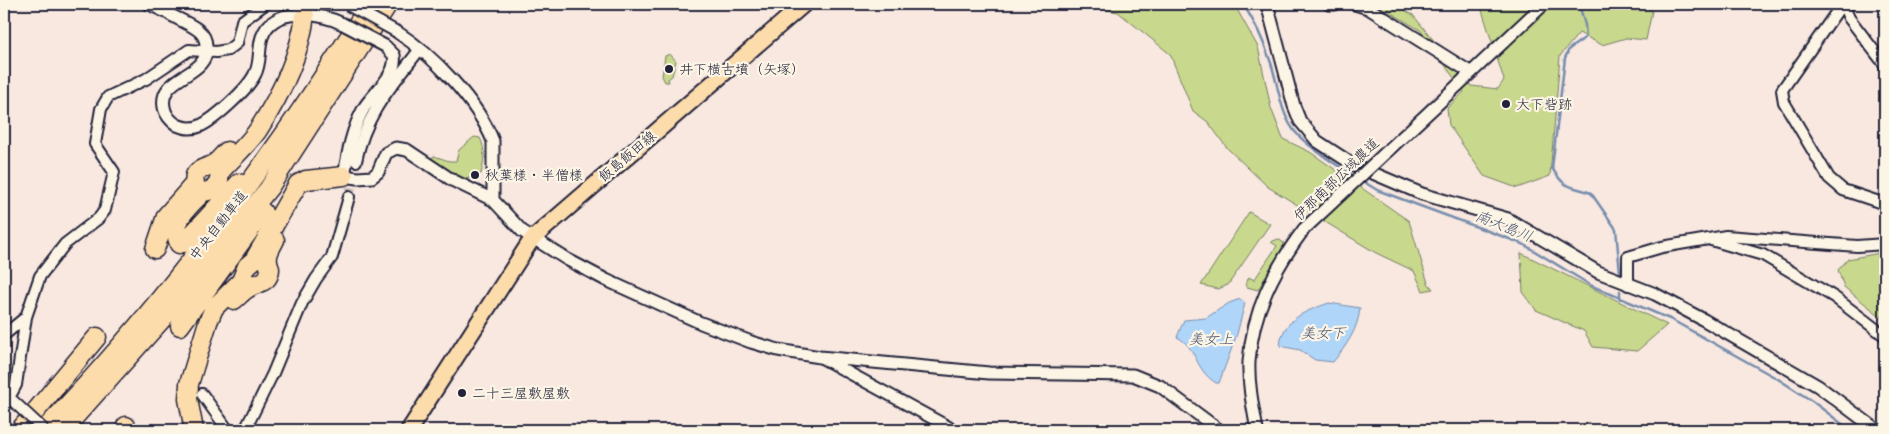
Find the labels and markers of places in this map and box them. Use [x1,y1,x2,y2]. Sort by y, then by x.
place label: 井下横古墳（矢塚） [679,59,805,81]
marker: 井下横古墳（矢塚） [663,63,675,75]
place label: 大下砦跡 [1516,94,1572,116]
marker: 大下砦跡 [1500,98,1512,110]
place label: 秋葉様・半僧様 [485,165,583,187]
marker: 秋葉様・半僧様 [469,169,481,181]
place label: 二十三屋敷屋敷 [472,383,570,405]
marker: 二十三屋敷屋敷 [456,387,468,399]

